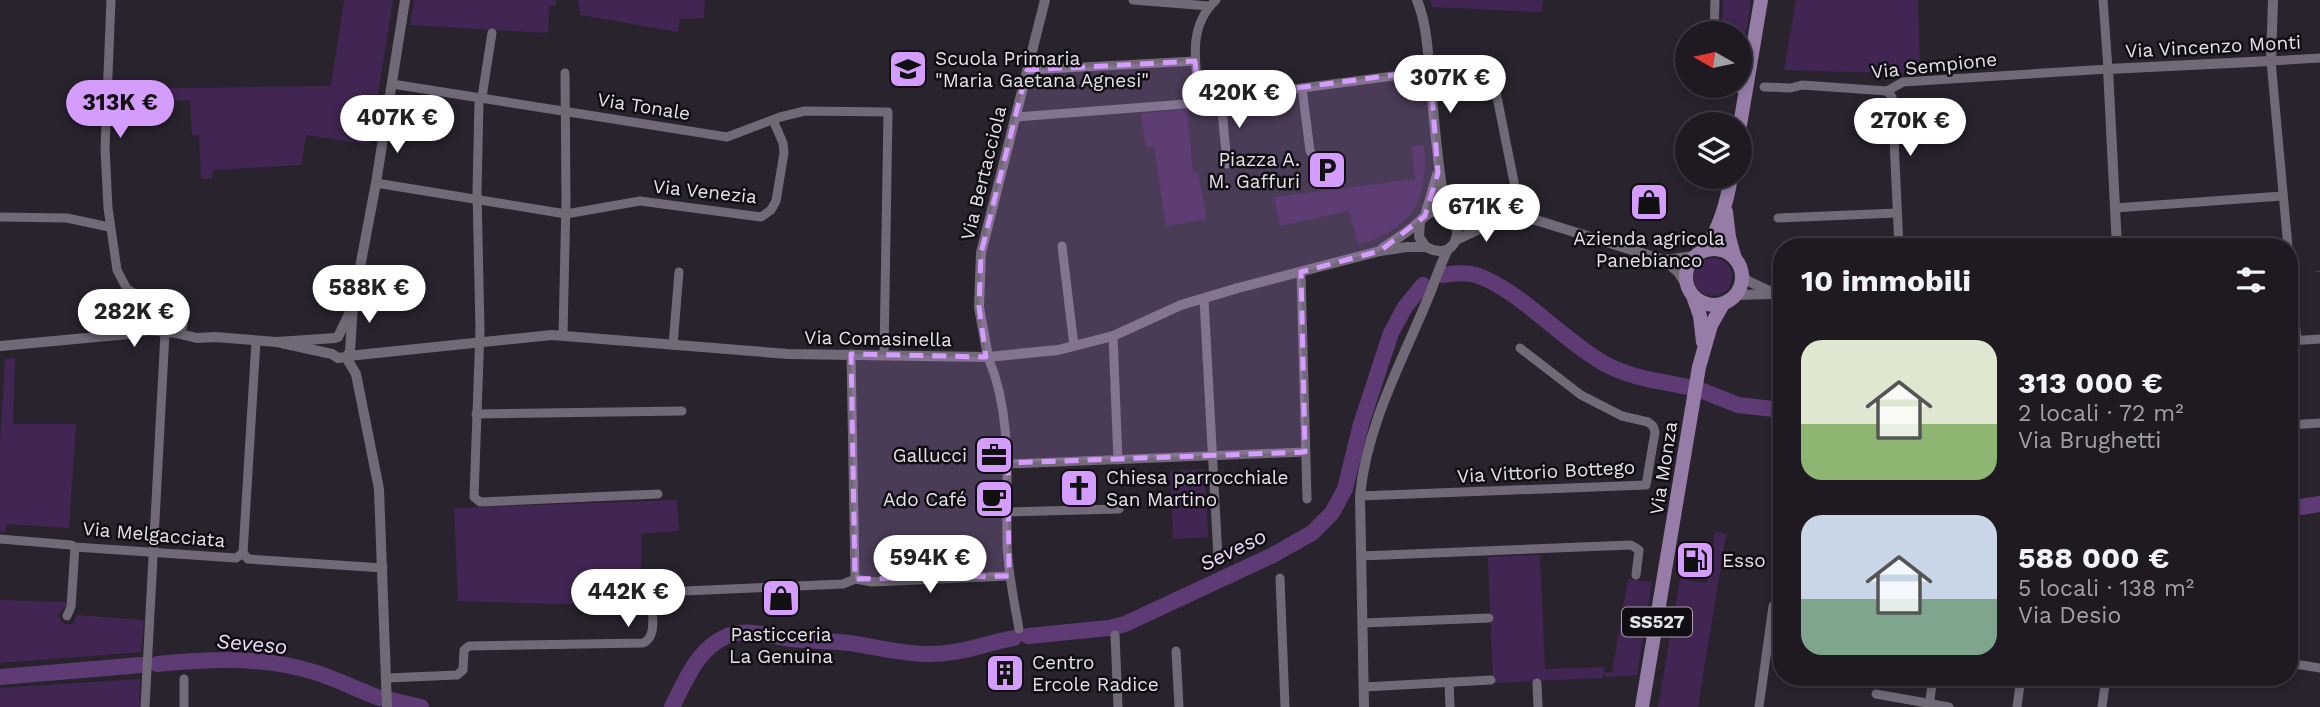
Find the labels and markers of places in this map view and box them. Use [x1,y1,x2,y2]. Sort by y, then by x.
place label: Scuola Primaria "Maria Gaetana Agnesi" [935,47,1149,92]
school or university icon: Scuola Primaria "Maria Gaetana Agnesi" [887,48,929,90]
pin: 307K € [1393,55,1507,115]
pin: 420K € [1182,71,1296,130]
pin: 313K € [63,80,177,140]
pin: 407K € [340,96,454,155]
pin: 270K € [1853,99,1967,158]
place label: Piazza A. M. Gaffuri [1208,148,1300,193]
parking icon: Piazza A. M. Gaffuri [1306,149,1348,191]
shop icon: Azienda agricola Panebianco [1628,181,1670,223]
pin: 671K € [1429,184,1543,244]
place label: Azienda agricola Panebianco [1573,227,1725,272]
pin: 588K € [312,266,426,325]
pin: 282K € [77,290,191,349]
office icon: Gallucci [973,434,1015,476]
place label: Gallucci [893,444,967,467]
place label: Chiesa parrocchiale San Martino [1106,466,1289,511]
church icon: Chiesa parrocchiale San Martino [1058,467,1100,509]
cafe icon: Ado Café [973,478,1015,520]
place label: Ado Café [883,488,967,511]
pin: 594K € [873,536,987,595]
fuel station icon: Esso [1674,539,1716,581]
place label: Esso [1722,549,1766,572]
pin: 442K € [571,570,685,629]
shop icon: Pasticceria La Genuina [760,577,802,619]
place label: Pasticceria La Genuina [729,623,833,668]
place label: Centro Ercole Radice [1032,651,1159,696]
building icon: Centro Ercole Radice [984,652,1026,694]

